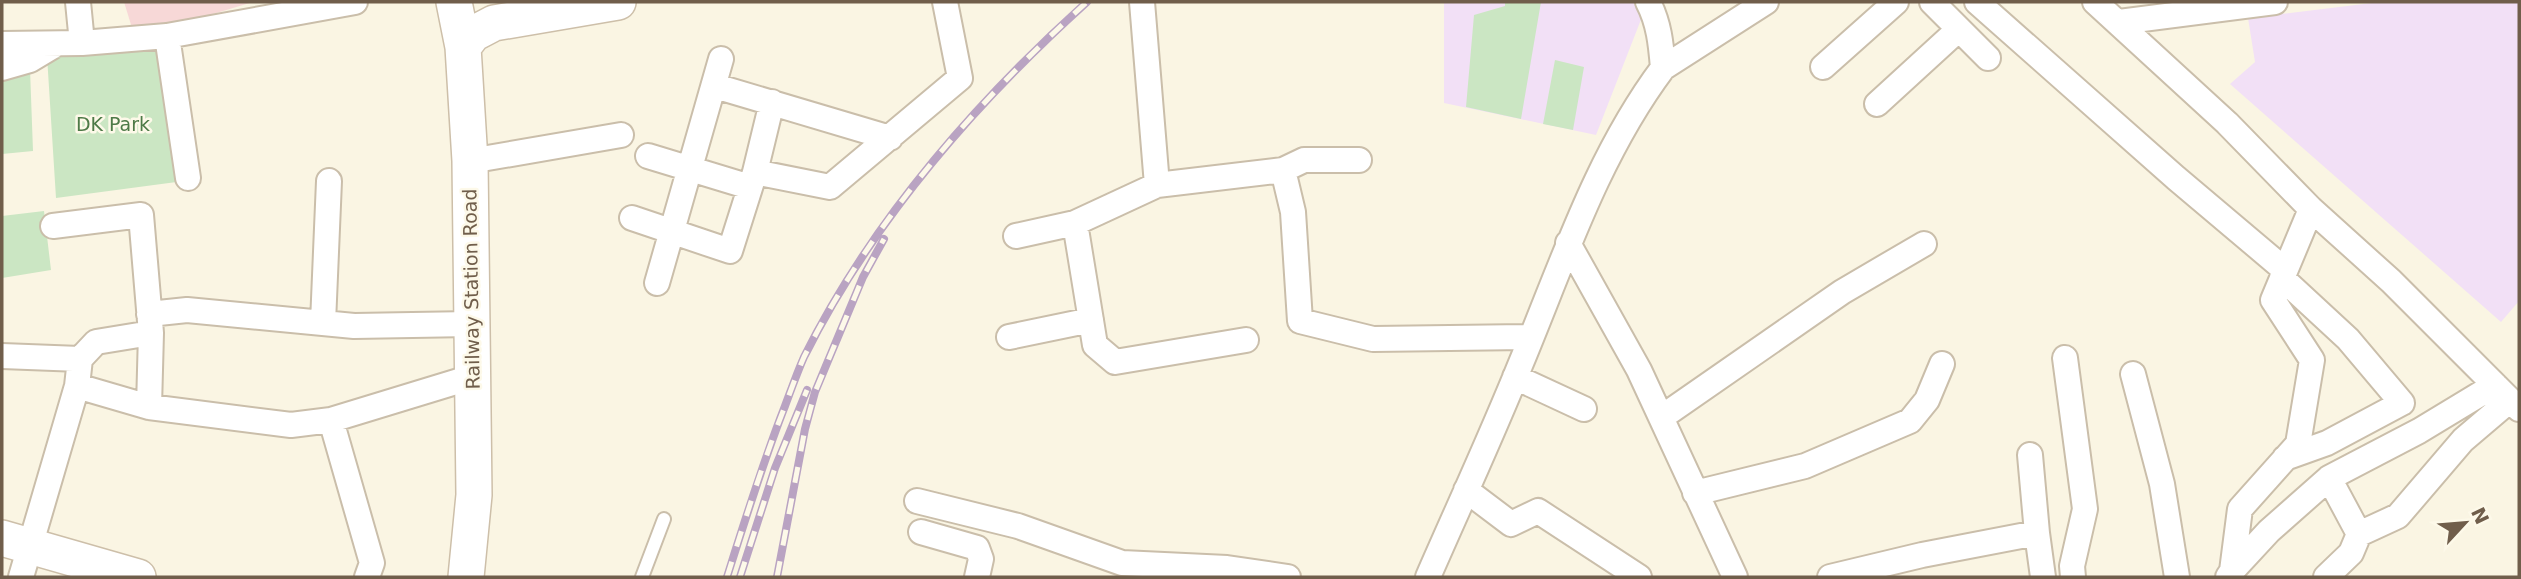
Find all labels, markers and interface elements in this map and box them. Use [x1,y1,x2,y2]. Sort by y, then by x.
park label: DK Park [76,113,150,135]
street label: Railway Station Road [458,188,484,390]
north arrow [2430,488,2500,558]
text: N [2467,504,2494,528]

